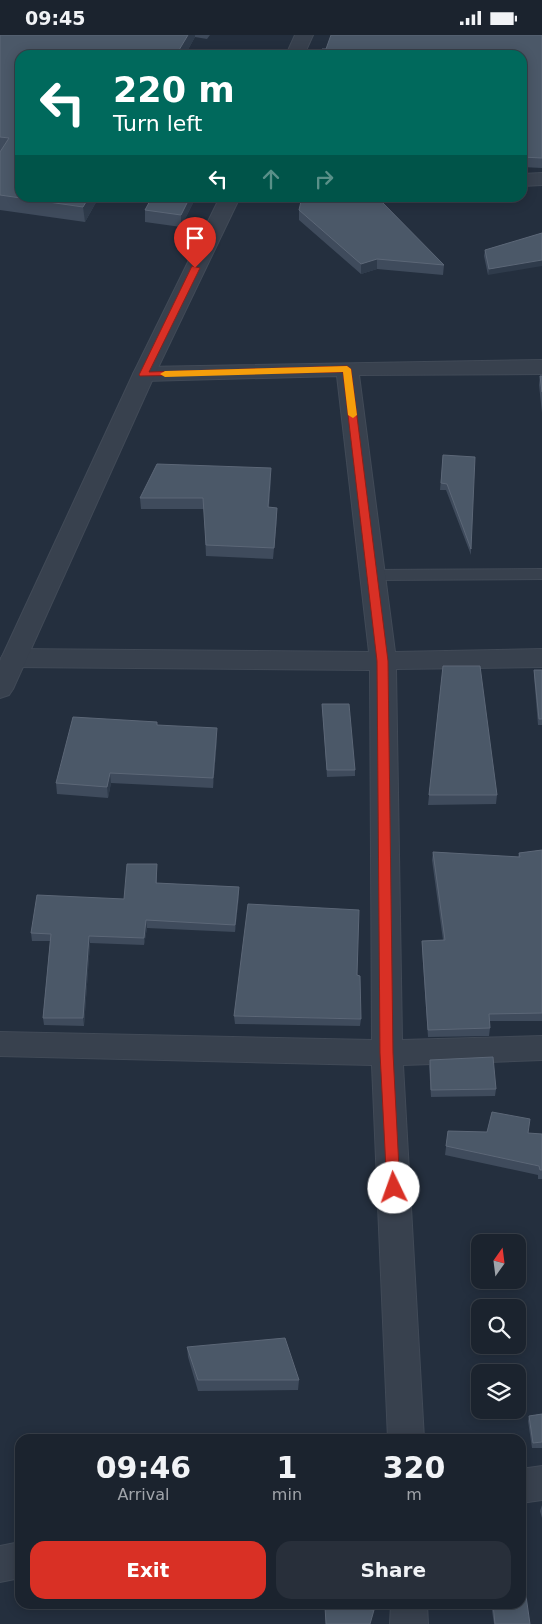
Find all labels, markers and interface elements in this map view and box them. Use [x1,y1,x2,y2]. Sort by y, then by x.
text: 09:45 [25,7,85,29]
icon: left [30,70,95,135]
text: 220 m [113,70,235,110]
text: Turn left [113,111,202,136]
icon: left [204,165,232,193]
icon: ahead [257,165,285,193]
icon: right [310,165,338,193]
pin [174,217,216,268]
icon: arrive [181,224,209,252]
position arrow [367,1161,419,1213]
north arrow [471,1234,526,1289]
map controls [471,1234,526,1419]
button: search [471,1299,526,1354]
button: layers [471,1364,526,1419]
text: 09:46 [96,1450,191,1485]
text: 1 [276,1450,297,1485]
text: 320 [383,1450,445,1485]
text: Arrival [117,1485,169,1504]
text: min [272,1485,302,1504]
text: m [406,1485,422,1504]
button: Exit [30,1541,266,1599]
button: Share [276,1541,511,1599]

